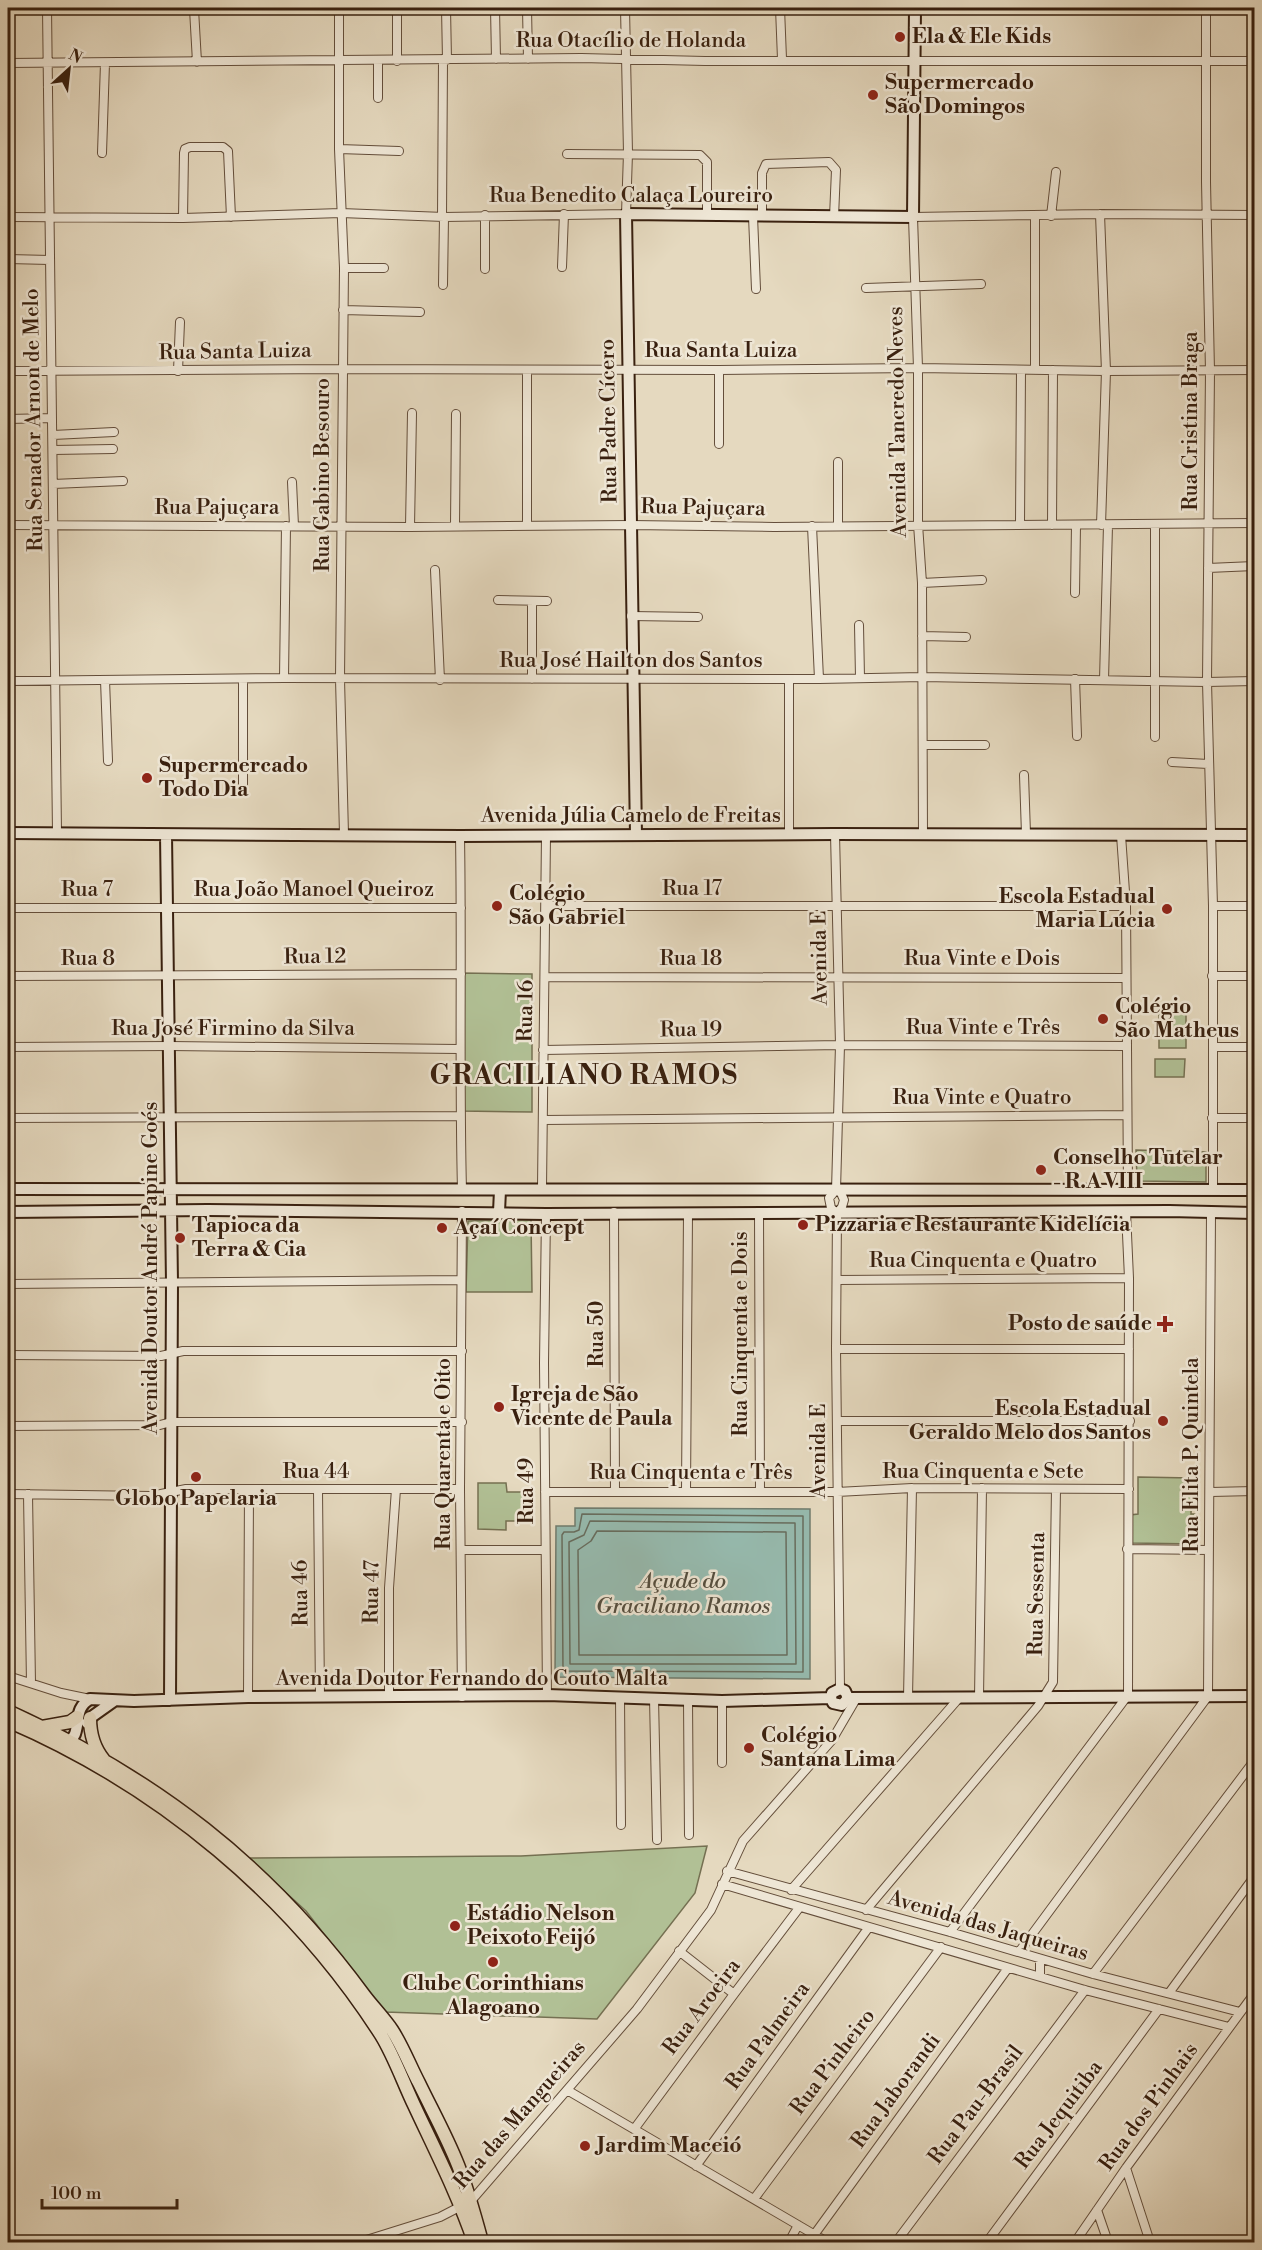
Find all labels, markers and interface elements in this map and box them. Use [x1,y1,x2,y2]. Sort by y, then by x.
place label: Ela & Ele Kids [912,24,1051,50]
street label: Rua Otacílio de Holanda [516,28,747,54]
marker: Ela & Ele Kids [893,30,907,44]
north arrow [39,39,99,99]
text: N [65,45,86,68]
place label: Supermercado São Domingos [885,70,1034,120]
marker: Supermercado São Domingos [866,88,880,102]
street label: Rua Benedito Calaça Loureiro [489,183,773,209]
street label: Rua Senador Arnon de Melo [19,288,49,552]
street label: Avenida Tancredo Neves [883,306,913,539]
street label: Rua Cristina Braga [1178,331,1204,511]
street label: Rua Santa Luiza [158,338,312,366]
street label: Rua Santa Luiza [645,338,798,364]
street label: Rua Padre Cícero [595,339,623,503]
street label: Rua Gabino Besouro [310,378,336,572]
street label: Rua Pajuçara [640,494,766,522]
street label: Rua Pajuçara [155,495,280,521]
street label: Rua José Hailton dos Santos [499,648,763,674]
place label: Supermercado Todo Dia [159,753,308,803]
marker: Supermercado Todo Dia [140,771,154,785]
street label: Avenida Júlia Camelo de Freitas [480,803,781,829]
street label: Rua 17 [662,876,722,902]
street label: Rua 7 [61,877,113,903]
street label: Rua João Manoel Queiroz [194,877,434,903]
place label: Colégio São Gabriel [509,881,625,931]
place label: Escola Estadual Maria Lúcia [999,884,1156,934]
marker: Colégio São Gabriel [490,899,504,913]
marker: Escola Estadual Maria Lúcia [1160,902,1174,916]
street label: Avenida E [806,910,834,1007]
street label: Rua 12 [283,943,347,971]
street label: Rua 8 [61,946,115,972]
street label: Rua 18 [660,946,722,972]
street label: Rua Vinte e Dois [904,946,1060,972]
street label: Rua 16 [512,979,540,1042]
place label: Colégio São Matheus [1115,994,1239,1044]
marker: Colégio São Matheus [1096,1012,1110,1026]
street label: Rua Vinte e Três [906,1015,1060,1041]
street label: Rua José Firmino da Silva [111,1016,355,1042]
street label: Rua 19 [660,1016,722,1044]
district label: GRACILIANO RAMOS [429,1059,739,1093]
street label: Rua Vinte e Quatro [893,1085,1071,1111]
street label: Avenida Doutor André Papine Goés [138,1101,164,1436]
place label: Conselho Tutelar - R.A VIII [1053,1145,1223,1195]
marker: Conselho Tutelar - R.A VIII [1034,1163,1048,1177]
place label: Pizzaria e Restaurante Kidelícia [815,1212,1131,1238]
place label: Tapioca da Terra & Cia [192,1213,307,1263]
place label: Açaí Concept [453,1215,585,1241]
marker: Pizzaria e Restaurante Kidelícia [796,1218,810,1232]
marker: Açaí Concept [435,1221,449,1235]
marker: Tapioca da Terra & Cia [173,1231,187,1245]
street label: Rua Cinquenta e Dois [728,1231,754,1437]
street label: Rua Cinquenta e Quatro [869,1248,1097,1274]
street label: Rua 50 [584,1301,610,1367]
place label: Posto de saúde [1008,1311,1152,1337]
marker: Posto de saúde [1156,1315,1174,1333]
street label: Rua Elita P. Quintela [1179,1357,1205,1553]
street label: Rua Quarenta e Oito [431,1358,457,1550]
place label: Igreja de São Vicente de Paula [510,1382,673,1432]
place label: Escola Estadual Geraldo Melo dos Santos [909,1396,1151,1446]
marker: Igreja de São Vicente de Paula [492,1400,506,1414]
street label: Avenida E [806,1404,832,1499]
marker: Escola Estadual Geraldo Melo dos Santos [1156,1414,1170,1428]
street label: Rua 49 [514,1458,540,1524]
street label: Rua 44 [283,1459,349,1485]
street label: Rua Cinquenta e Sete [882,1459,1084,1485]
street label: Rua Cinquenta e Três [589,1460,793,1486]
marker: Globo Papelaria [189,1470,203,1484]
place label: Globo Papelaria [115,1486,278,1512]
street label: Rua Sessenta [1023,1531,1051,1656]
street label: Rua 46 [287,1559,315,1627]
street label: Rua 47 [358,1560,386,1624]
water label: Açude do Graciliano Ramos [596,1568,770,1620]
street label: Avenida Doutor Fernando do Couto Malta [275,1666,669,1692]
place label: Colégio Santana Lima [761,1723,896,1773]
marker: Colégio Santana Lima [742,1741,756,1755]
street label: Avenida das Jaqueiras [884,1885,1091,1967]
place label: Estádio Nelson Peixoto Feijó [467,1901,615,1951]
marker: Estádio Nelson Peixoto Feijó [448,1919,462,1933]
street label: Rua Aroeira [657,1954,747,2060]
marker: Clube Corinthians Alagoano [486,1955,500,1969]
place label: Clube Corinthians Alagoano [402,1971,584,2021]
street label: Rua Palmeira [720,1977,816,2095]
street label: Rua Pinheiro [785,2004,881,2120]
street label: Rua Jaborandi [846,2028,946,2154]
street label: Rua das Mangueiras [448,2035,592,2195]
street label: Rua dos Pinhais [1094,2038,1204,2176]
street label: Rua Pau-Brasil [923,2040,1029,2170]
street label: Rua Jequitiba [1010,2055,1109,2175]
place label: Jardim Maceió [594,2133,742,2159]
marker: Jardim Maceió [578,2139,592,2153]
scale bar [42,2172,177,2210]
text: 100 m [51,2182,102,2205]

